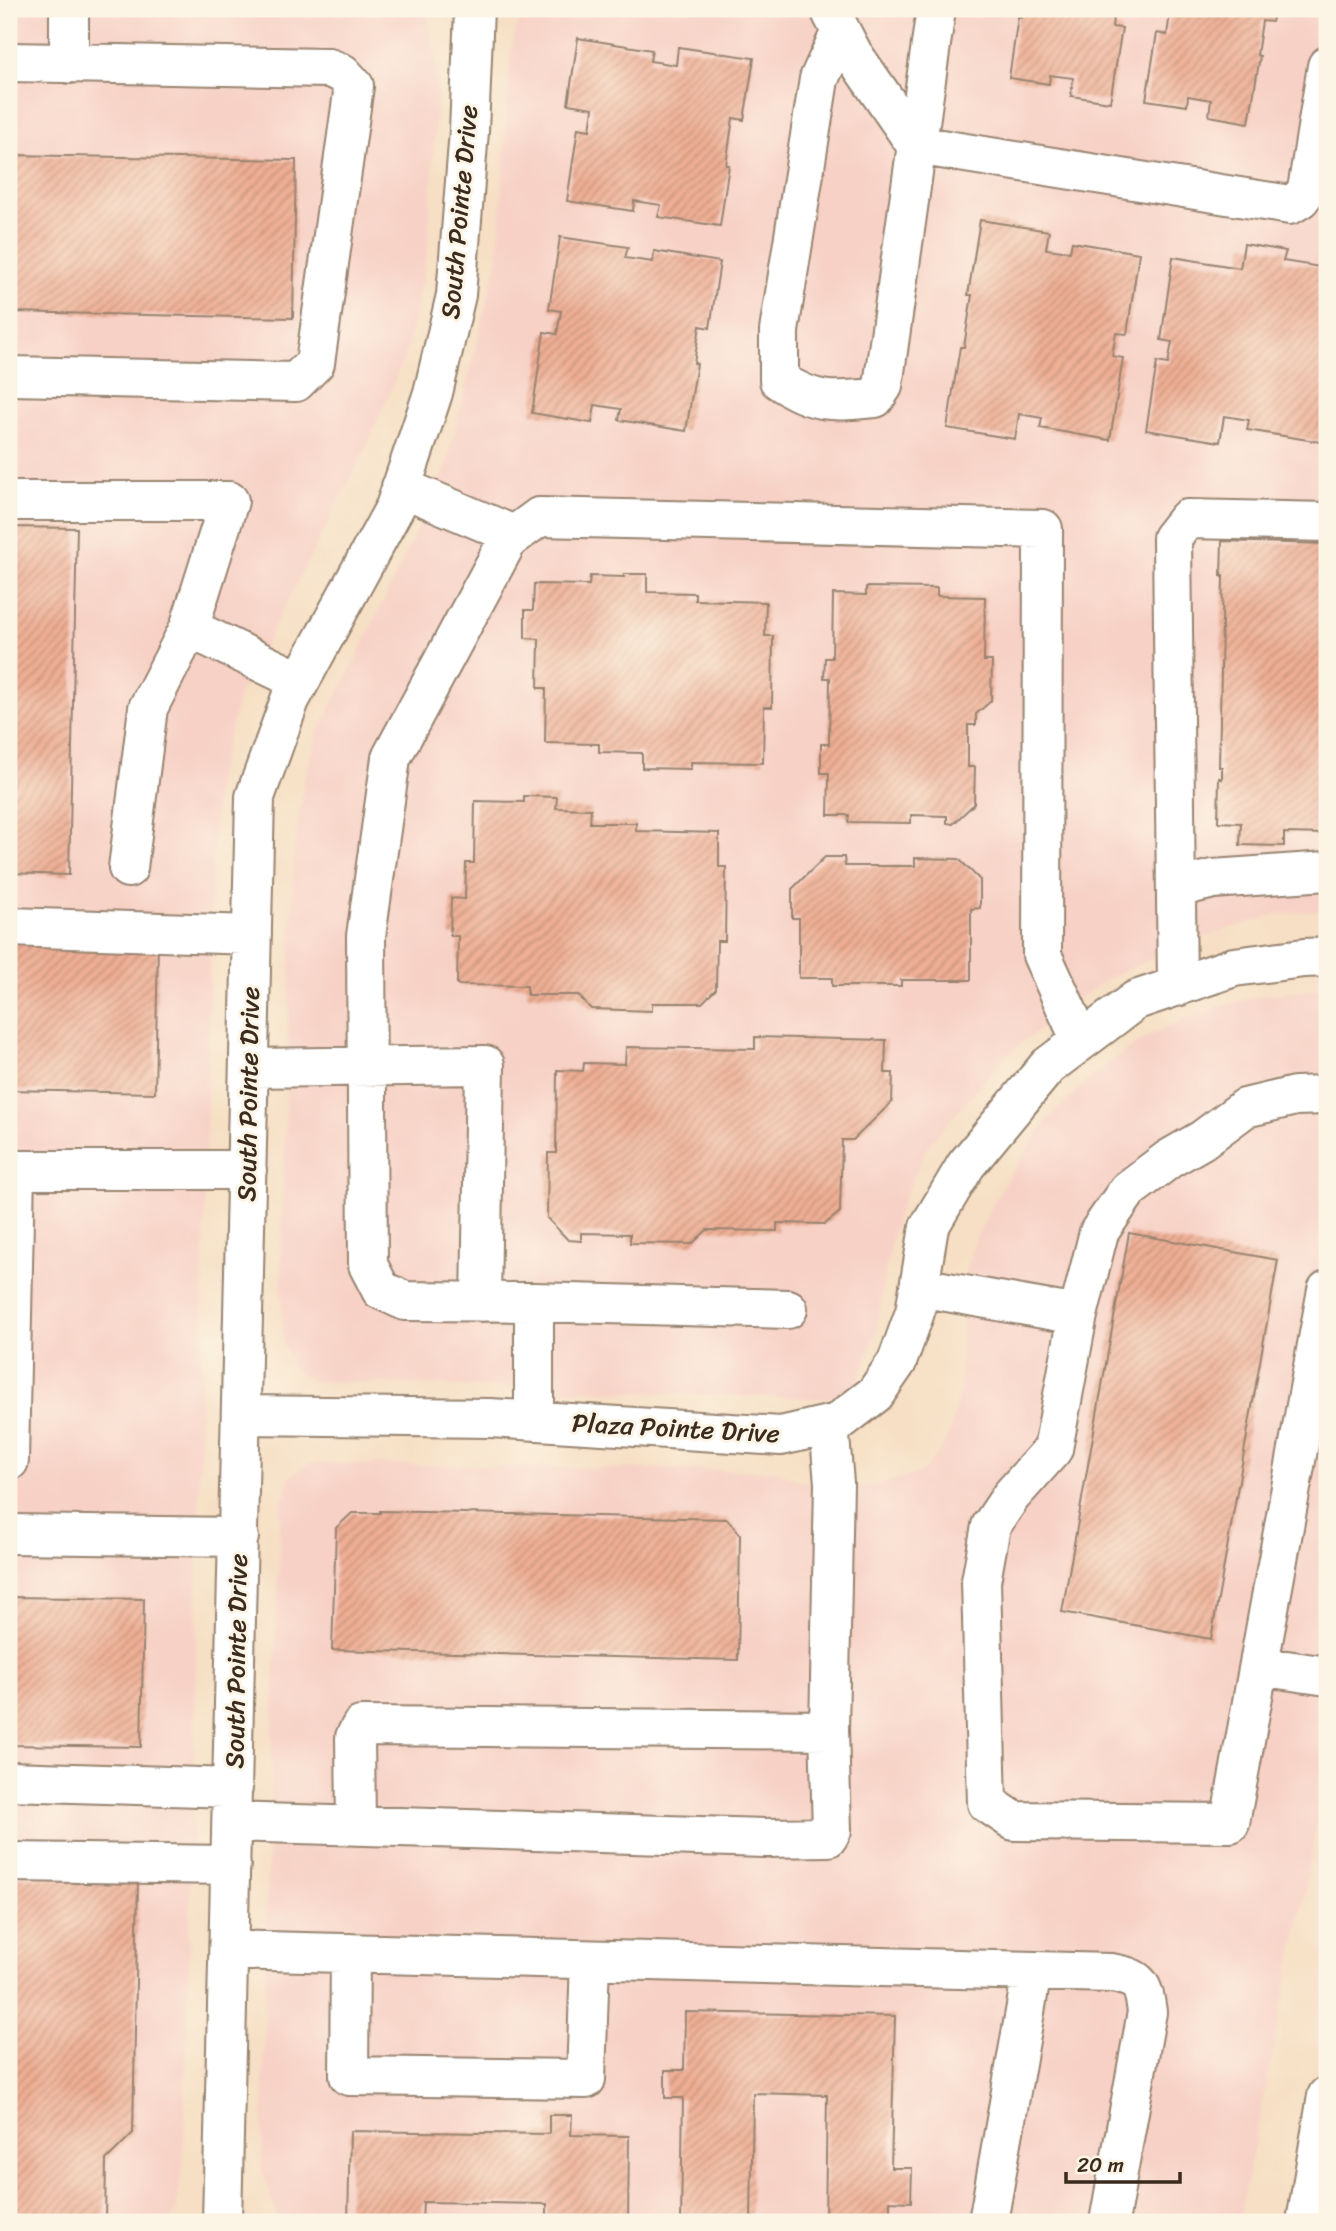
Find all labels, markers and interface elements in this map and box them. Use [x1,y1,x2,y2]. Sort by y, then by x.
street label: South Pointe Drive [427,103,491,321]
street label: South Pointe Drive [223,986,273,1202]
street label: Plaza Pointe Drive [571,1400,781,1456]
street label: South Pointe Drive [211,1553,261,1769]
scale bar [1066,2140,1180,2184]
text: 20 m [1077,2146,1124,2184]

